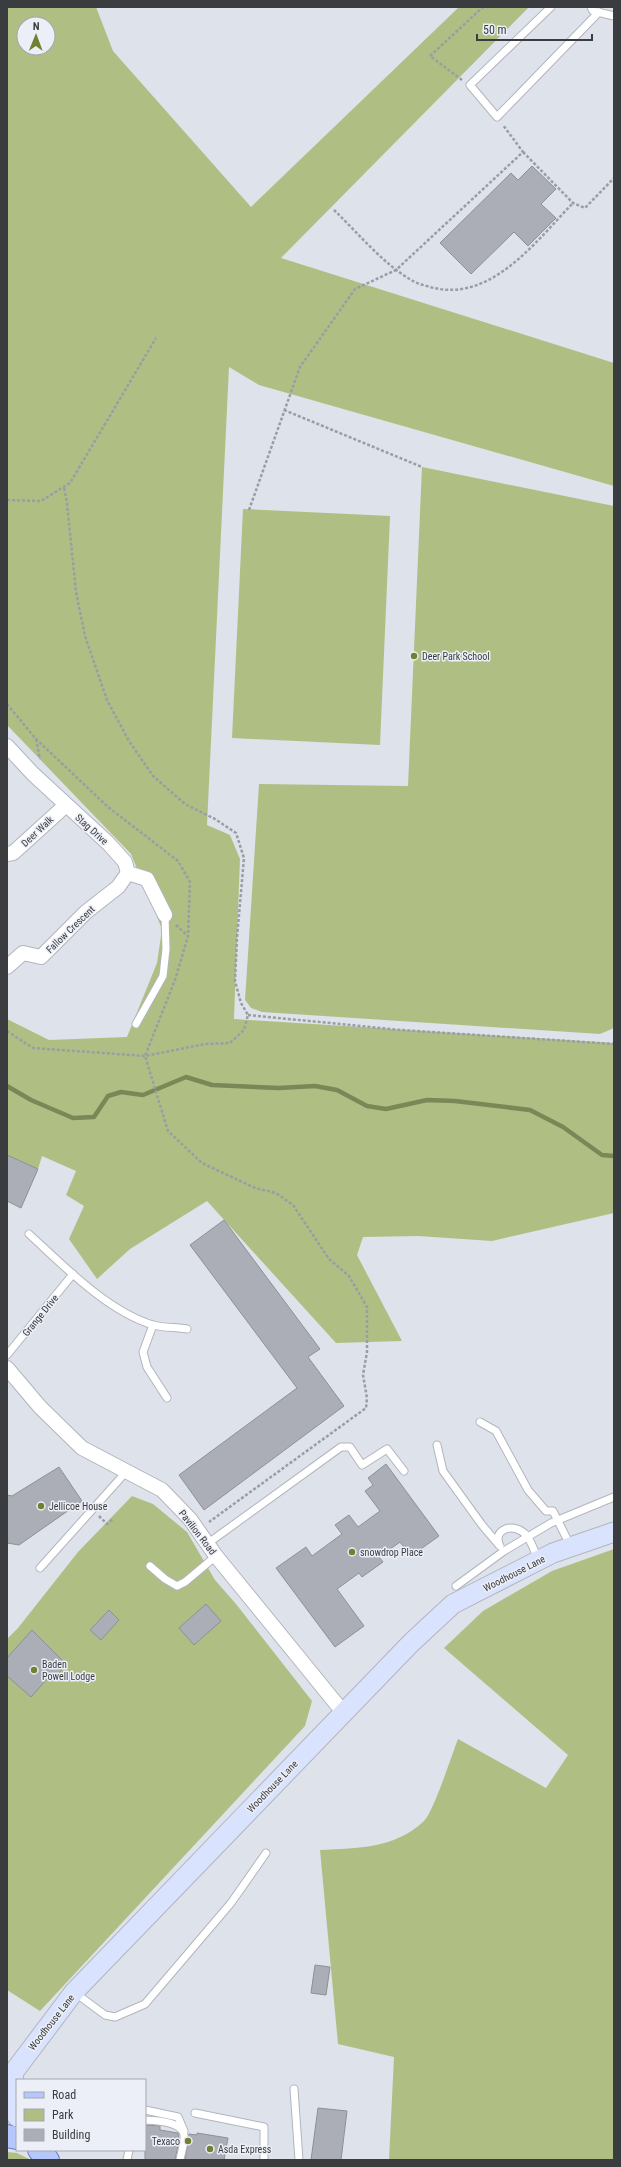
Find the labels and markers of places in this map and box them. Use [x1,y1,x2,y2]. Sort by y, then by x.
marker: Deer Park School [409,651,419,661]
place label: Deer Park School [422,651,490,662]
marker: Jellicoe House [36,1501,46,1511]
place label: Jellicoe House [49,1501,108,1512]
marker: snowdrop Place [347,1547,357,1557]
place label: snowdrop Place [360,1547,423,1558]
place label: Baden Powell Lodge [42,1659,95,1682]
marker: Baden Powell Lodge [29,1665,39,1675]
place label: Texaco [152,2136,180,2147]
marker: Texaco [183,2136,193,2146]
marker: Asda Express [205,2144,215,2154]
place label: Asda Express [218,2144,272,2155]

